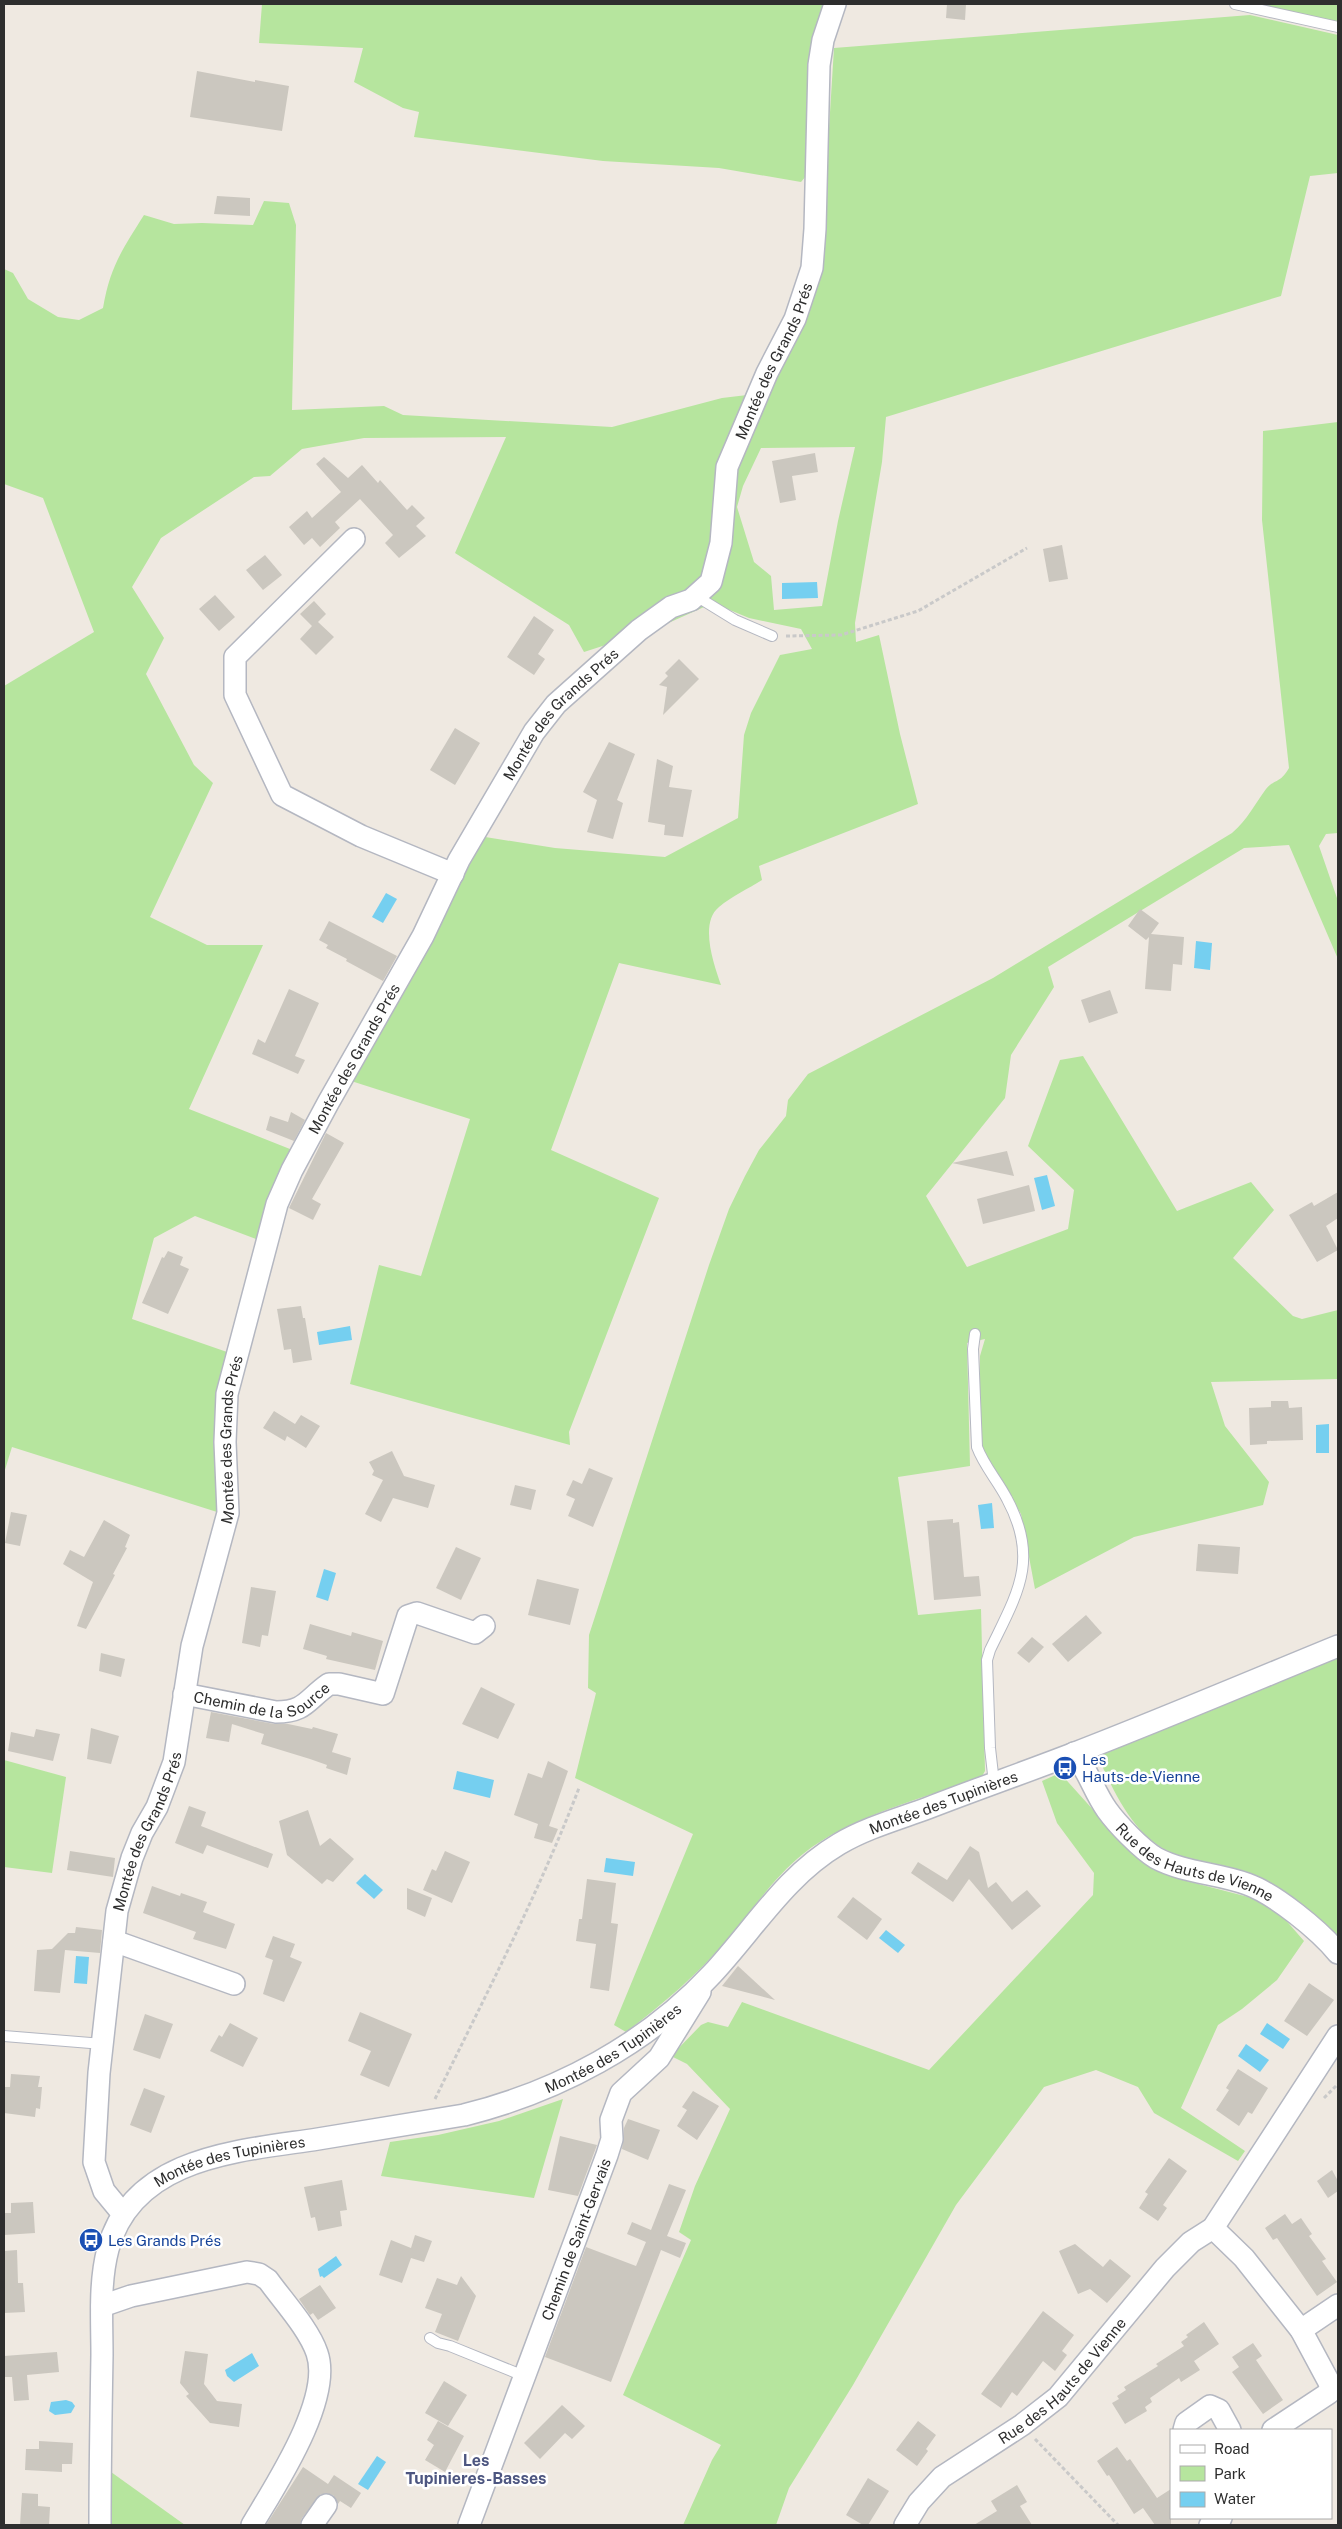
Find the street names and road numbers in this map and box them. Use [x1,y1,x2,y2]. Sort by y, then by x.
street label: Montée des Grands Prés [731,281,815,442]
street label: Montée des Grands Prés [499,644,621,783]
street label: Montée des Grands Prés [305,980,403,1137]
street label: Montée des Grands Prés [216,1353,245,1526]
street label: Chemin de la Source [192,1678,332,1721]
street label: Montée des Grands Prés [109,1751,184,1913]
street label: Montée des Tupinières [866,1767,1020,1837]
street label: Rue des Hauts de Vienne [1113,1819,1277,1904]
street label: Montée des Tupinières [542,2000,684,2096]
street label: Montée des Tupinières [150,2132,306,2190]
street label: Chemin de Saint-Gervais [538,2156,614,2323]
street label: Rue des Hauts de Vienne [995,2314,1129,2447]

